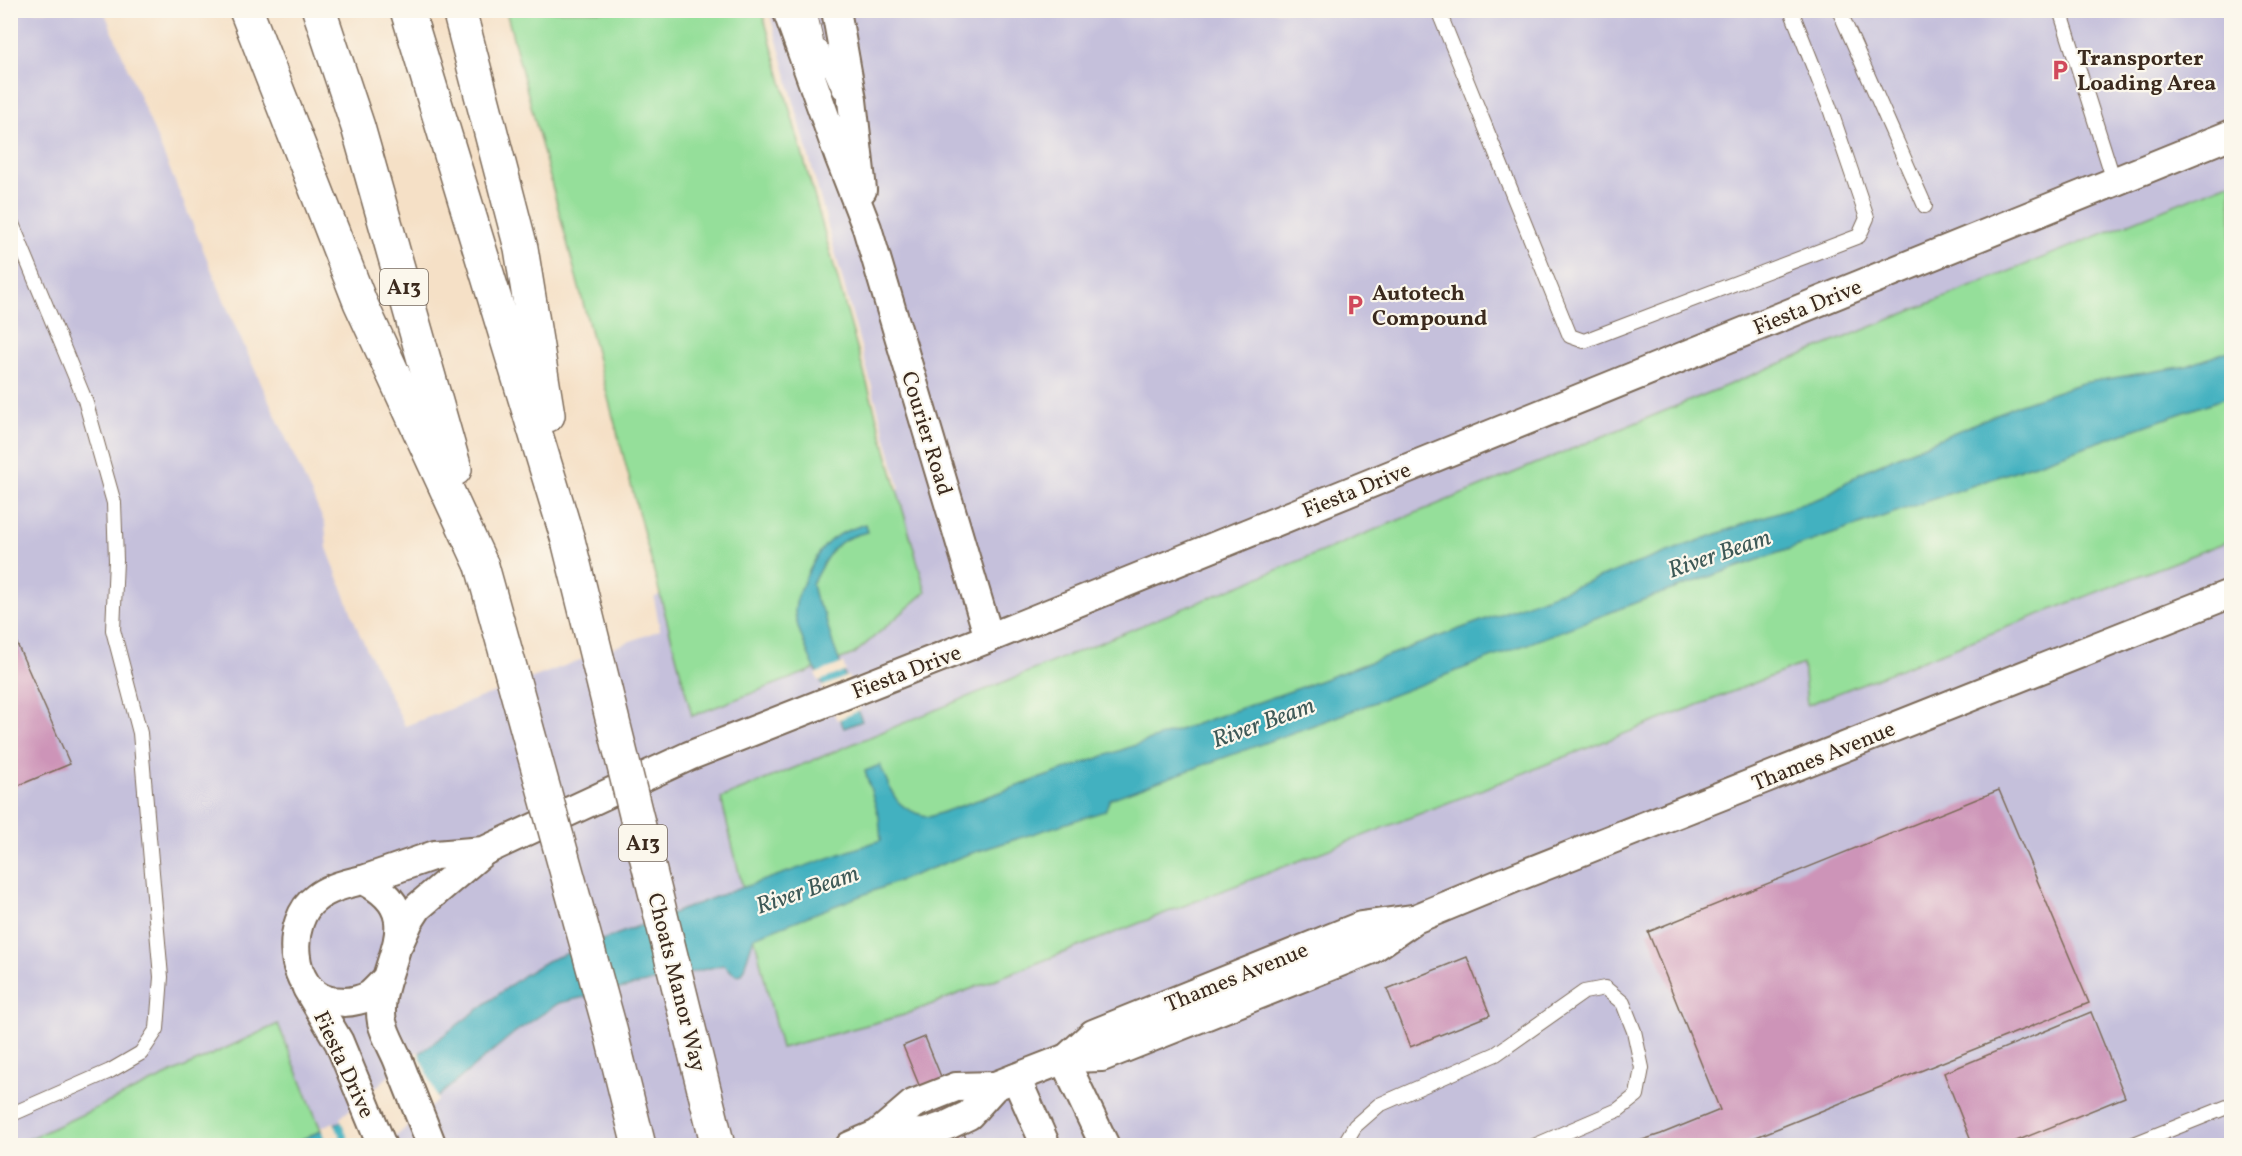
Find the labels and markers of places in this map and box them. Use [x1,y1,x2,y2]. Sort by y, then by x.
place label: Transporter Loading Area [2077,44,2216,100]
parking icon: Transporter Loading Area [2048,58,2072,82]
place label: Autotech Compound [1372,279,1487,335]
parking icon: Autotech Compound [1343,293,1367,317]

